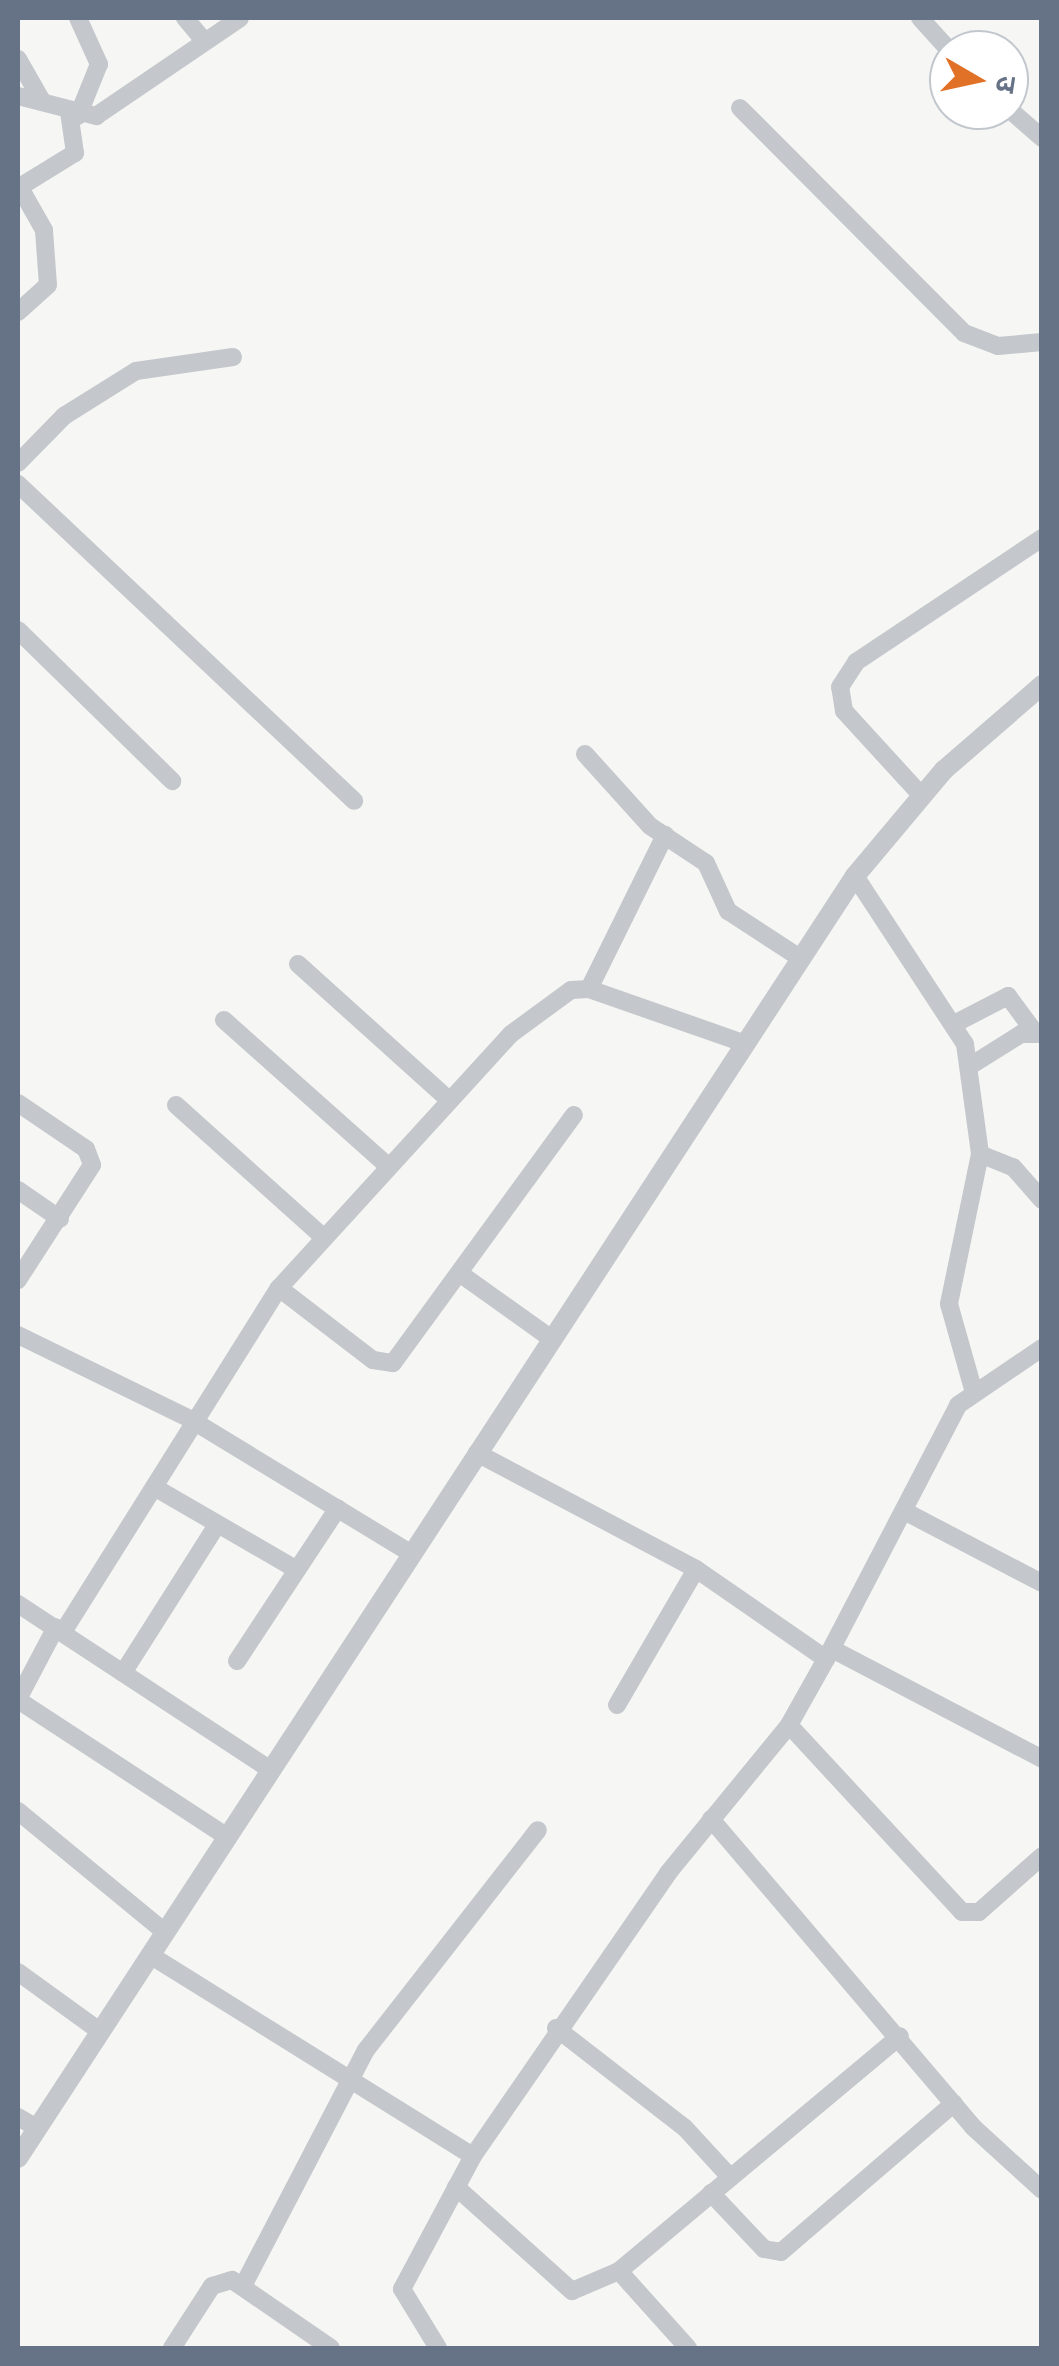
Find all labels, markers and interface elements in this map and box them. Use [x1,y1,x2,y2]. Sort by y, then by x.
north arrow [929,30,1029,130]
text: उ [989,74,1025,95]

